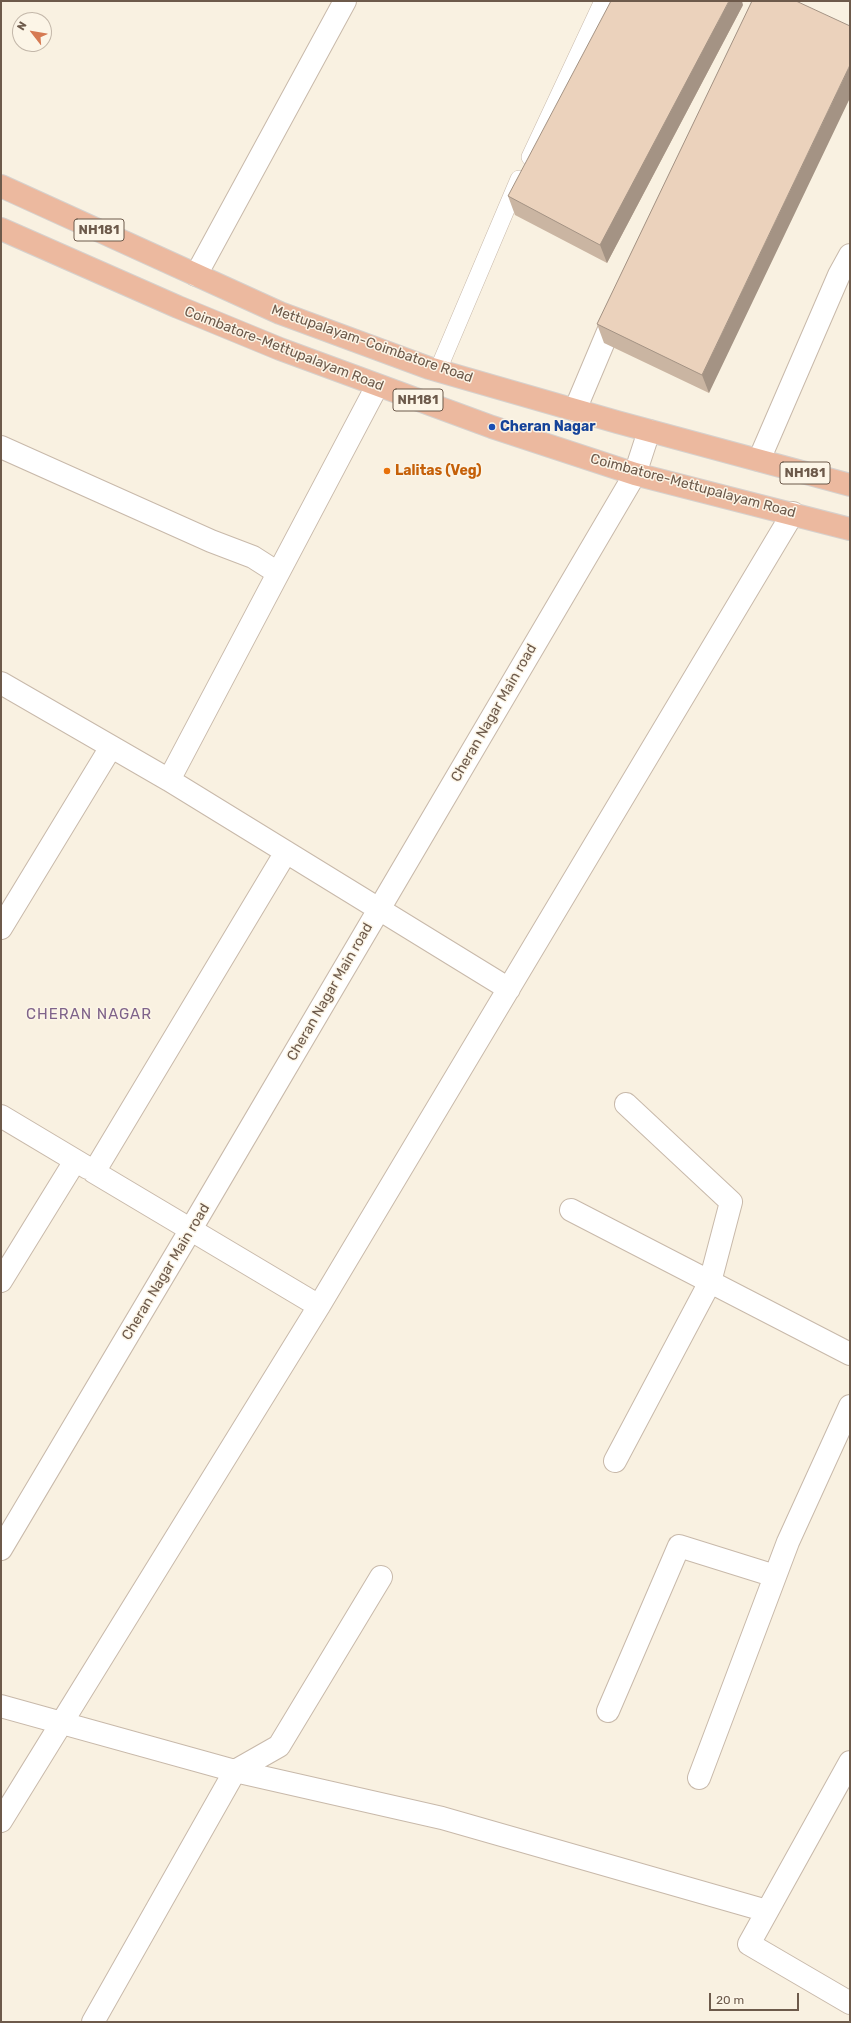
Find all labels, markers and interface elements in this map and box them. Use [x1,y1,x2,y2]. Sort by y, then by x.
north arrow [12,12,52,52]
text: N [15,19,30,33]
road number: NH181 [74,219,124,241]
street label: Mettupalayam-Coimbatore Road [269,302,475,386]
street label: Coimbatore-Mettupalayam Road [182,303,386,395]
road number: NH181 [393,389,443,411]
place label: Cheran Nagar [500,419,596,435]
marker: Cheran Nagar [487,422,497,432]
street label: Coimbatore-Mettupalayam Road [588,450,798,522]
road number: NH181 [780,462,830,484]
place label: Lalitas (Veg) [395,463,482,479]
marker: Lalitas (Veg) [382,466,392,476]
street label: Cheran Nagar Main road [448,641,540,785]
street label: Cheran Nagar Main road [284,920,376,1064]
district label: CHERAN NAGAR [26,1006,152,1024]
street label: Cheran Nagar Main road [119,1201,213,1343]
scale bar [711,1985,801,2011]
text: 20 m [716,1993,744,2007]

